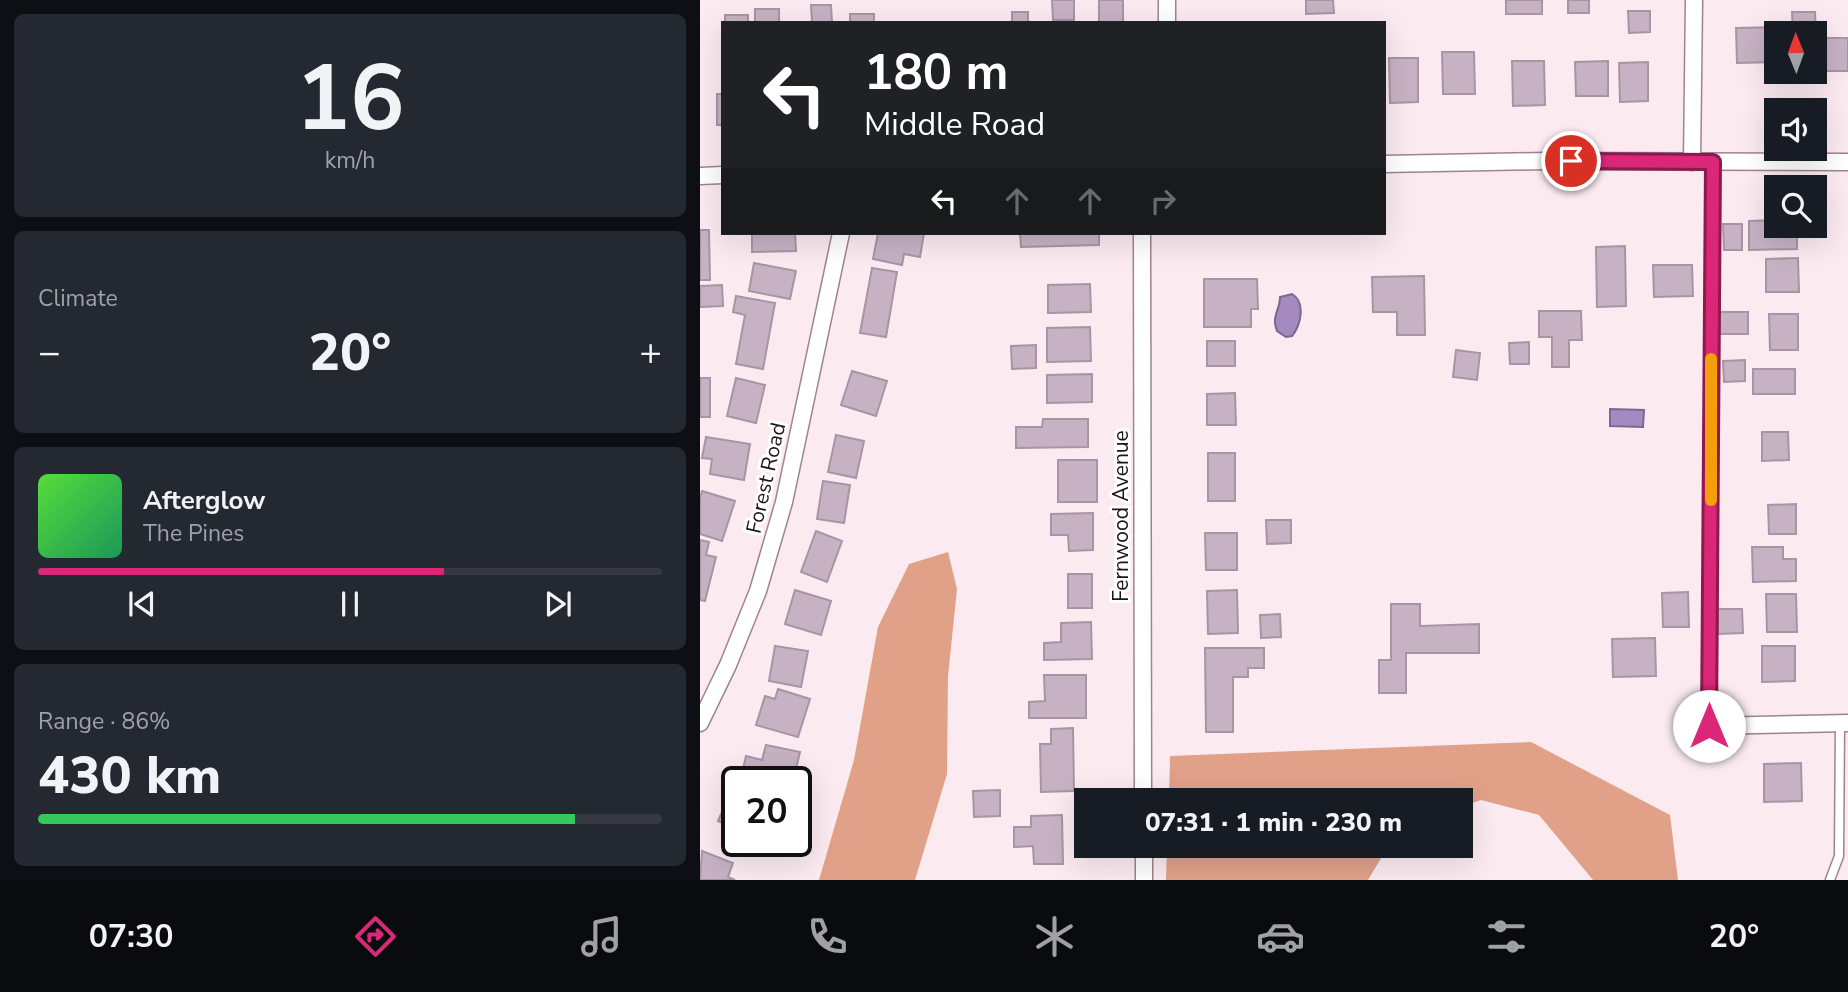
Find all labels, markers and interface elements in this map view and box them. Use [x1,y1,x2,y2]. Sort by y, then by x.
north arrow [1764,21,1827,84]
map controls [1764,21,1827,238]
text: 16 [295,37,405,161]
text: 180 m [864,39,1008,106]
icon: left [749,49,840,140]
button: sound [1764,98,1827,161]
text: Middle Road [864,103,1045,146]
pin [1541,131,1601,191]
icon: arrive [1552,142,1590,180]
text: km/h [325,145,375,176]
button: search [1764,175,1827,238]
icon: left [925,182,963,220]
icon: ahead [998,182,1036,220]
icon: ahead [1071,182,1109,220]
icon: right [1144,182,1182,220]
text: Climate [38,283,118,314]
text: 20° [309,317,391,388]
text: − [38,327,61,378]
text: + [639,327,662,378]
street label: Forest Road [740,420,792,536]
street label: Fernwood Avenue [1107,430,1135,602]
text: Afterglow [143,483,266,518]
text: The Pines [143,518,244,549]
icon: previous [123,585,161,623]
icon: pause [331,585,369,623]
icon: next [539,585,577,623]
position arrow [1672,689,1746,763]
text: Range · 86% [38,706,170,737]
text: 430 km [38,740,221,811]
speed limit sign: 20 [721,766,812,857]
text: 07:31 · 1 min · 230 m [1145,805,1402,840]
icon: directions [351,912,400,961]
icon: music [577,912,626,961]
icon: phone [803,912,852,961]
icon: climate [1030,912,1079,961]
icon: car [1256,912,1305,961]
icon: filters [1482,912,1531,961]
text: 07:30 [89,915,173,958]
text: 20° [1709,915,1759,958]

